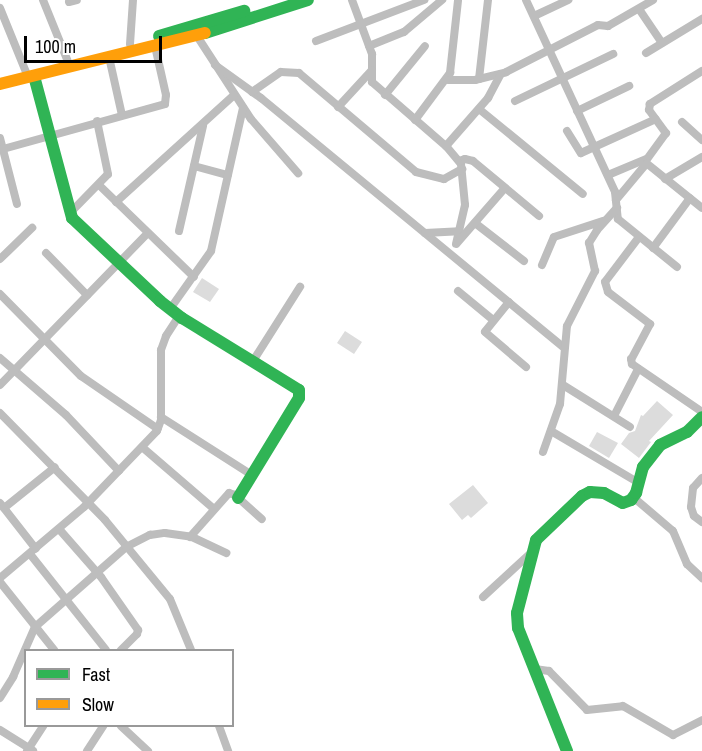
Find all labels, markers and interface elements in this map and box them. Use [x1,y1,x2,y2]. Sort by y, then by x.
scale bar [27,24,165,62]
text: 100 m [35,34,76,59]
legend [24,649,234,727]
text: Fast [82,662,110,687]
text: Slow [82,692,114,717]

